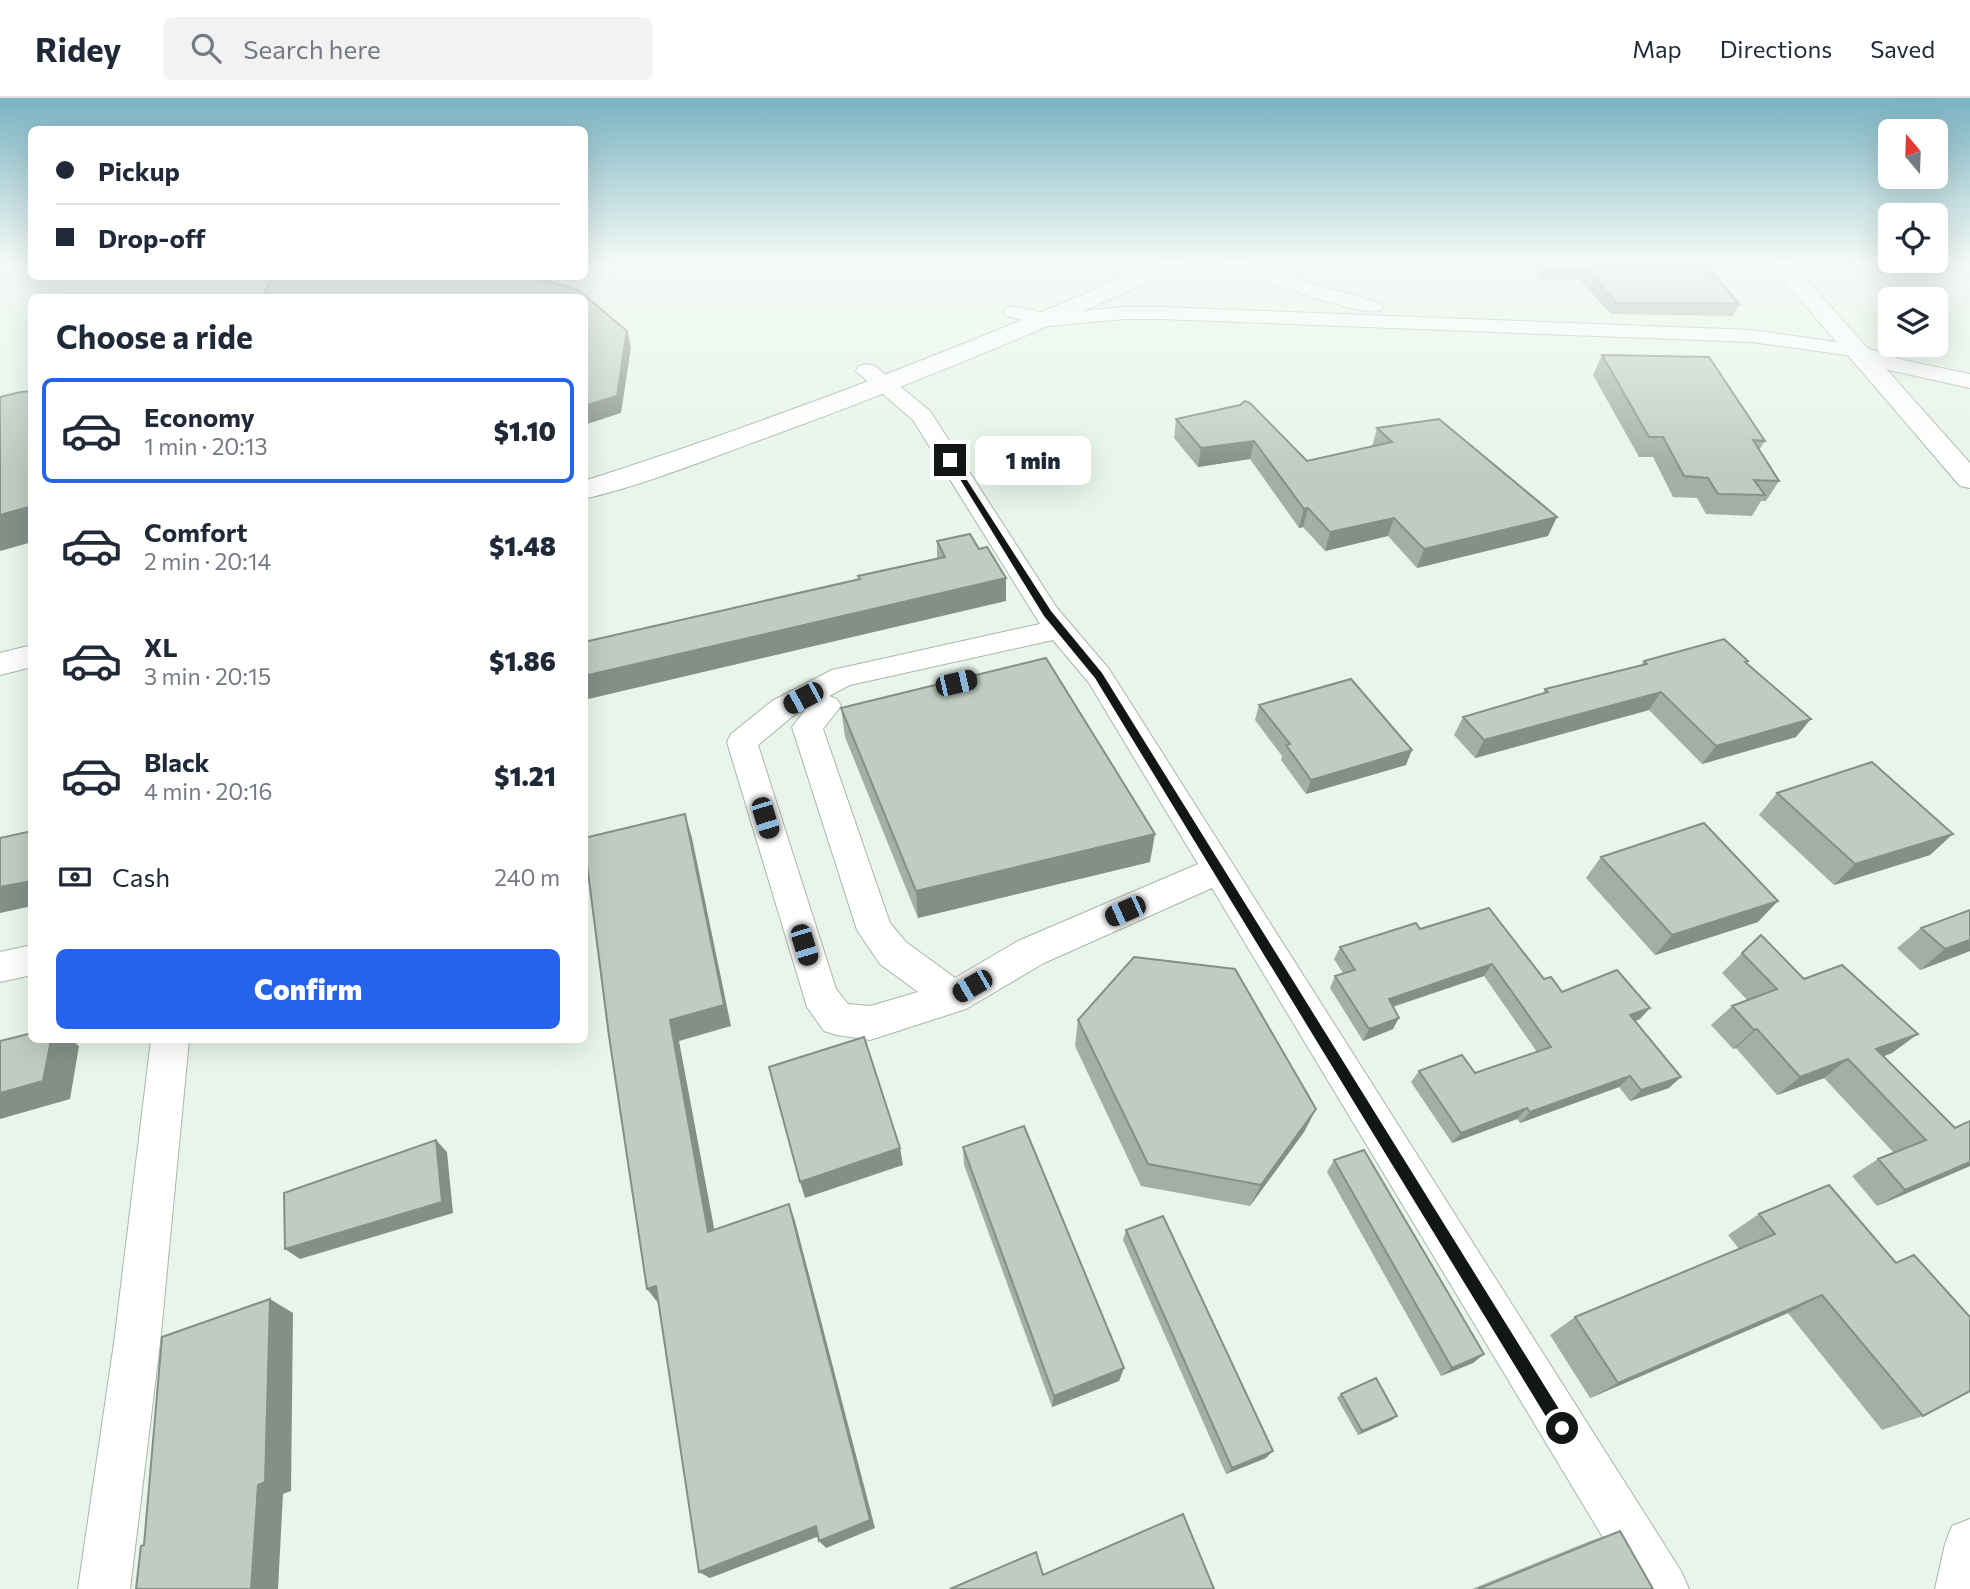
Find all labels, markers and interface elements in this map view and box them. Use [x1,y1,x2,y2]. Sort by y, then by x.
search box [163,17,653,80]
text: Ridey [35,28,121,69]
icon: search [187,29,225,67]
text: Search here [243,33,381,64]
text: Map [1632,34,1682,63]
text: Directions [1720,34,1832,63]
text: Saved [1870,34,1935,63]
north arrow [1878,119,1948,189]
map controls [1878,119,1948,357]
text: Pickup [98,155,180,186]
button: locate [1878,203,1948,273]
text: Drop-off [98,222,205,253]
button: layers [1878,287,1948,357]
text: Choose a ride [56,316,253,356]
icon: car [60,399,123,462]
text: Economy [144,401,255,432]
text: $1.10 [494,415,556,446]
text: 1 min · 20:13 [144,432,268,460]
callout: 1 min [974,436,1090,484]
route end [934,444,966,476]
text: 1 min [1005,446,1061,474]
icon: car [60,514,123,577]
text: Comfort [144,516,247,547]
text: $1.48 [489,530,556,561]
text: 2 min · 20:14 [144,547,271,575]
icon: car [60,629,123,692]
text: XL [144,631,178,662]
text: $1.86 [489,645,556,676]
text: 3 min · 20:15 [144,662,271,690]
car [934,668,979,698]
car [780,679,827,717]
icon: car [60,744,123,807]
text: Black [144,746,210,777]
text: $1.21 [494,760,556,791]
text: 4 min · 20:16 [144,777,273,805]
car [749,795,782,841]
icon: cash [56,858,94,896]
text: Cash [112,861,170,892]
text: 240 m [494,863,560,891]
car [1102,893,1149,929]
car [788,922,821,968]
button: Confirm [56,949,560,1029]
car [949,966,996,1006]
route start [1546,1412,1578,1444]

